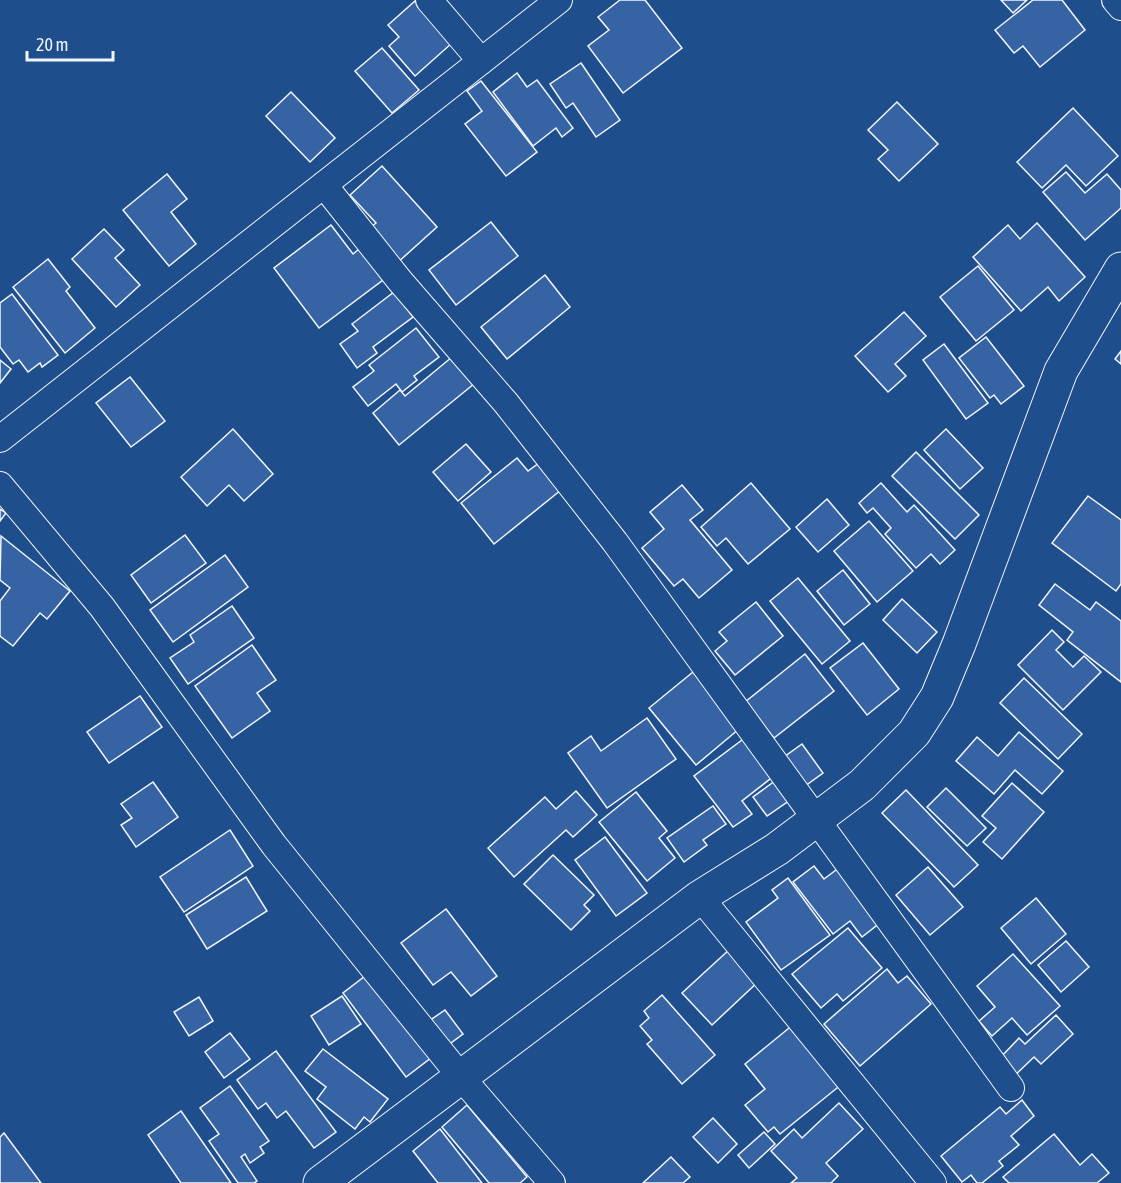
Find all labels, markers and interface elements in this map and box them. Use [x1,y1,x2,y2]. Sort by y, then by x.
scale bar [27,24,112,62]
text: 20 m [36,34,68,55]

